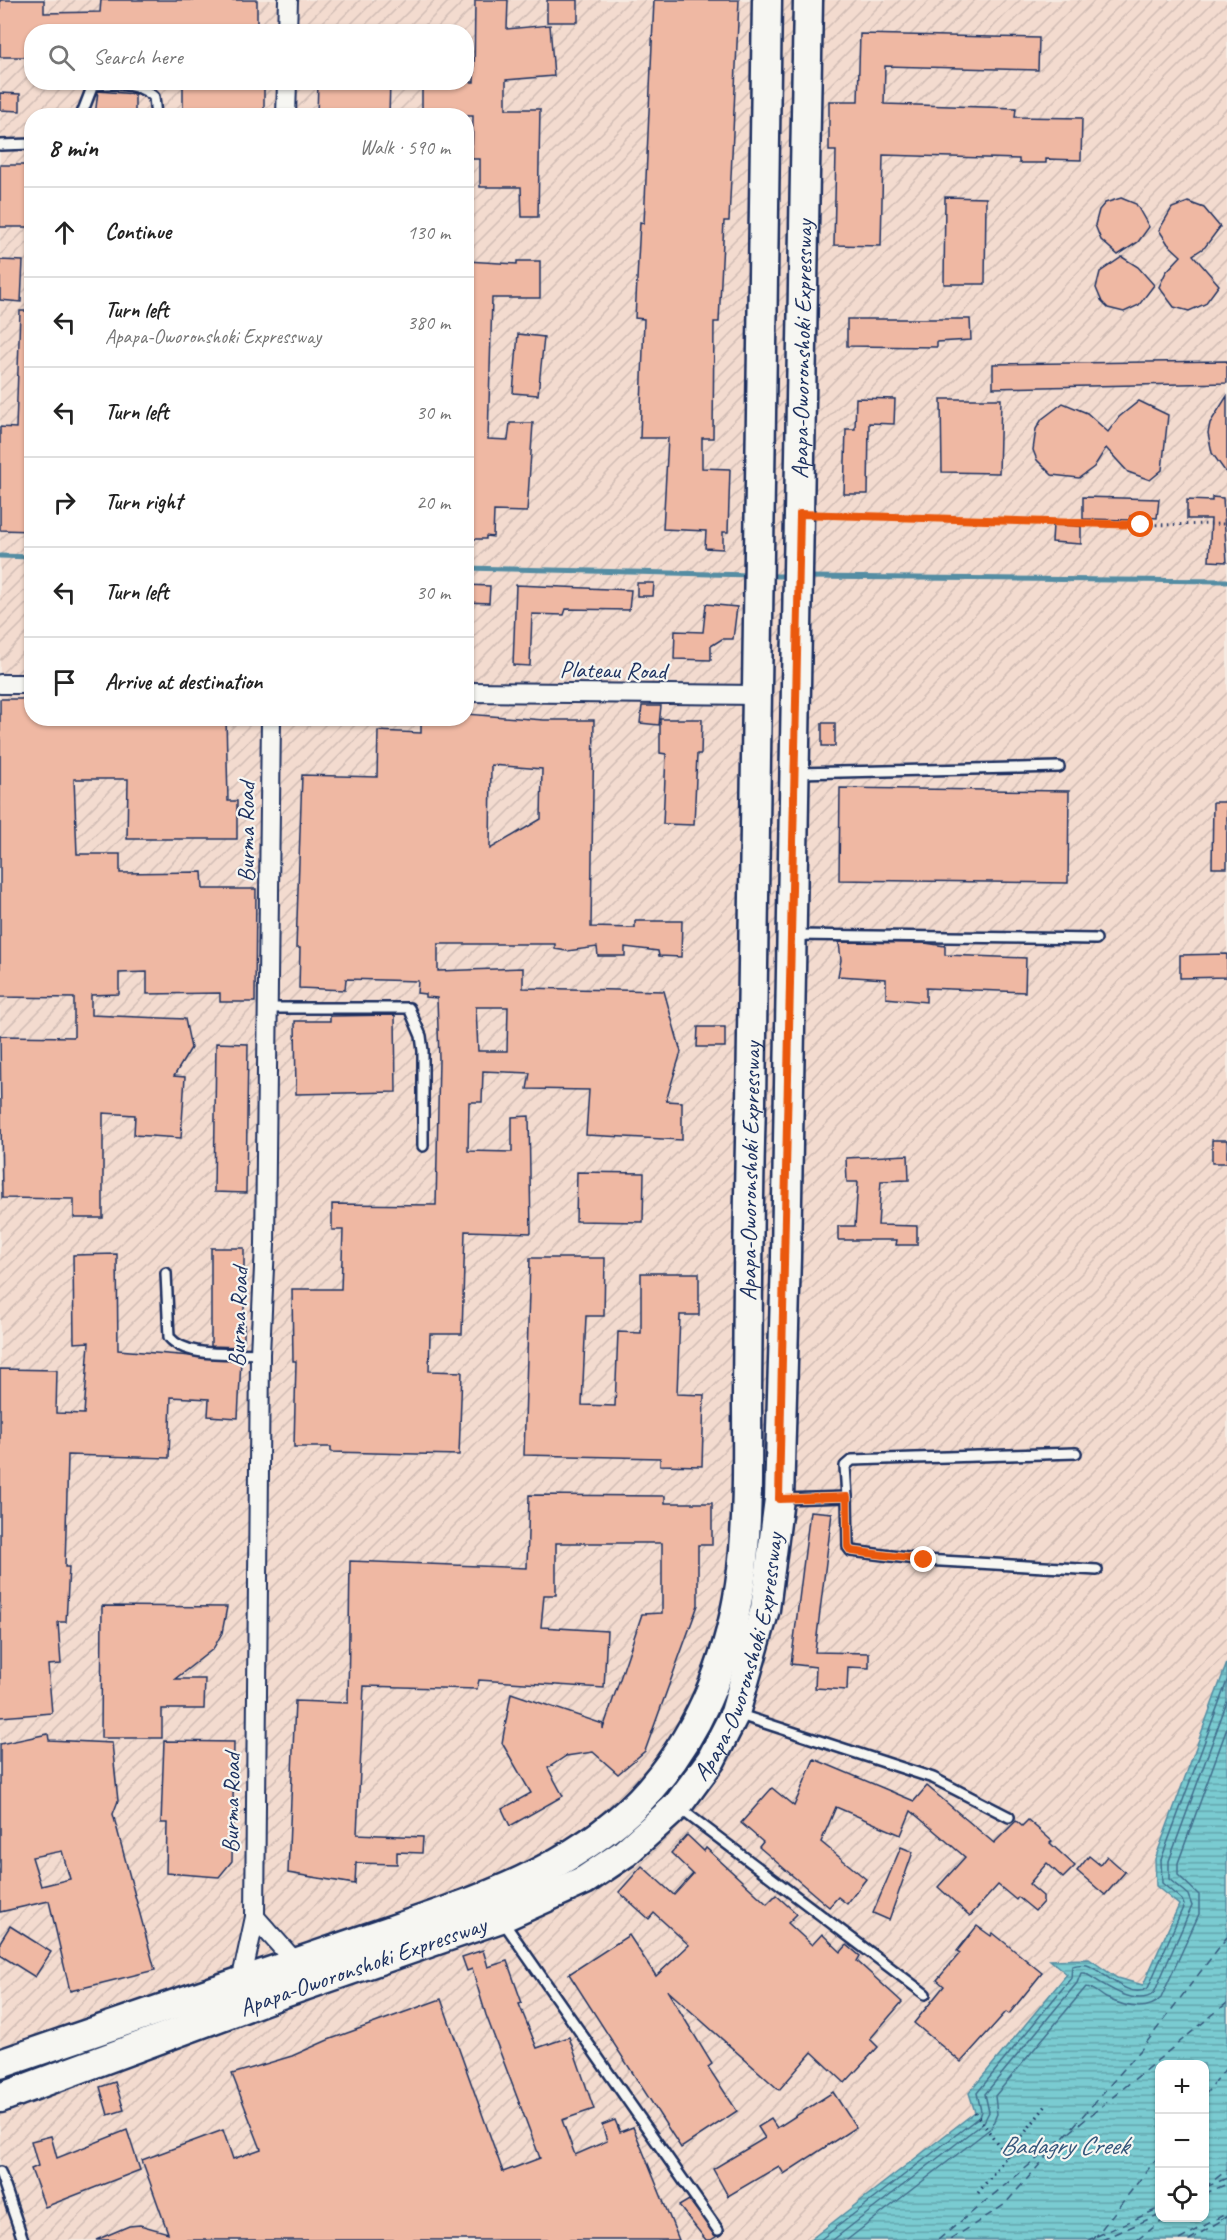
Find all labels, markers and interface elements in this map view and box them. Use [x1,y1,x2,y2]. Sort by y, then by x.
search box [24,24,474,90]
icon: search [45,41,78,74]
text: Search here [93,43,183,71]
text: 8 min [48,131,98,164]
text: Walk · 590 m [360,135,450,160]
icon: ahead [48,216,81,249]
text: Continue [105,218,171,246]
street label: Apapa-Oworonshoki Expressway [785,218,819,479]
text: 130 m [407,220,450,245]
text: Turn left [105,296,169,324]
icon: left [48,306,81,339]
text: 380 m [407,310,450,335]
text: Apapa-Oworonshoki Expressway [105,324,321,349]
icon: left [48,396,81,429]
text: Turn left [105,398,169,426]
text: 30 m [416,400,450,425]
icon: right [48,486,81,519]
text: Turn right [105,488,182,516]
text: 20 m [416,490,450,515]
route start [1127,511,1153,537]
icon: left [48,576,81,609]
text: Turn left [105,578,169,606]
text: 30 m [416,580,450,605]
street label: Plateau Road [559,654,670,686]
icon: arrive [48,666,81,699]
text: Arrive at destination [105,668,262,696]
street label: Burma Road [231,778,261,882]
street label: Apapa-Oworonshoki Expressway [733,1039,767,1301]
street label: Burma Road [221,1263,255,1368]
street label: Apapa-Oworonshoki Expressway [686,1529,790,1786]
route end [910,1546,936,1572]
street label: Burma Road [215,1749,247,1853]
street label: Apapa-Oworonshoki Expressway [235,1909,492,2023]
map controls [1155,2060,1209,2222]
button: + [1155,2060,1209,2114]
button: − [1155,2114,1209,2168]
water label: Badagry Creek [1000,2129,1133,2162]
button: locate [1155,2168,1209,2222]

